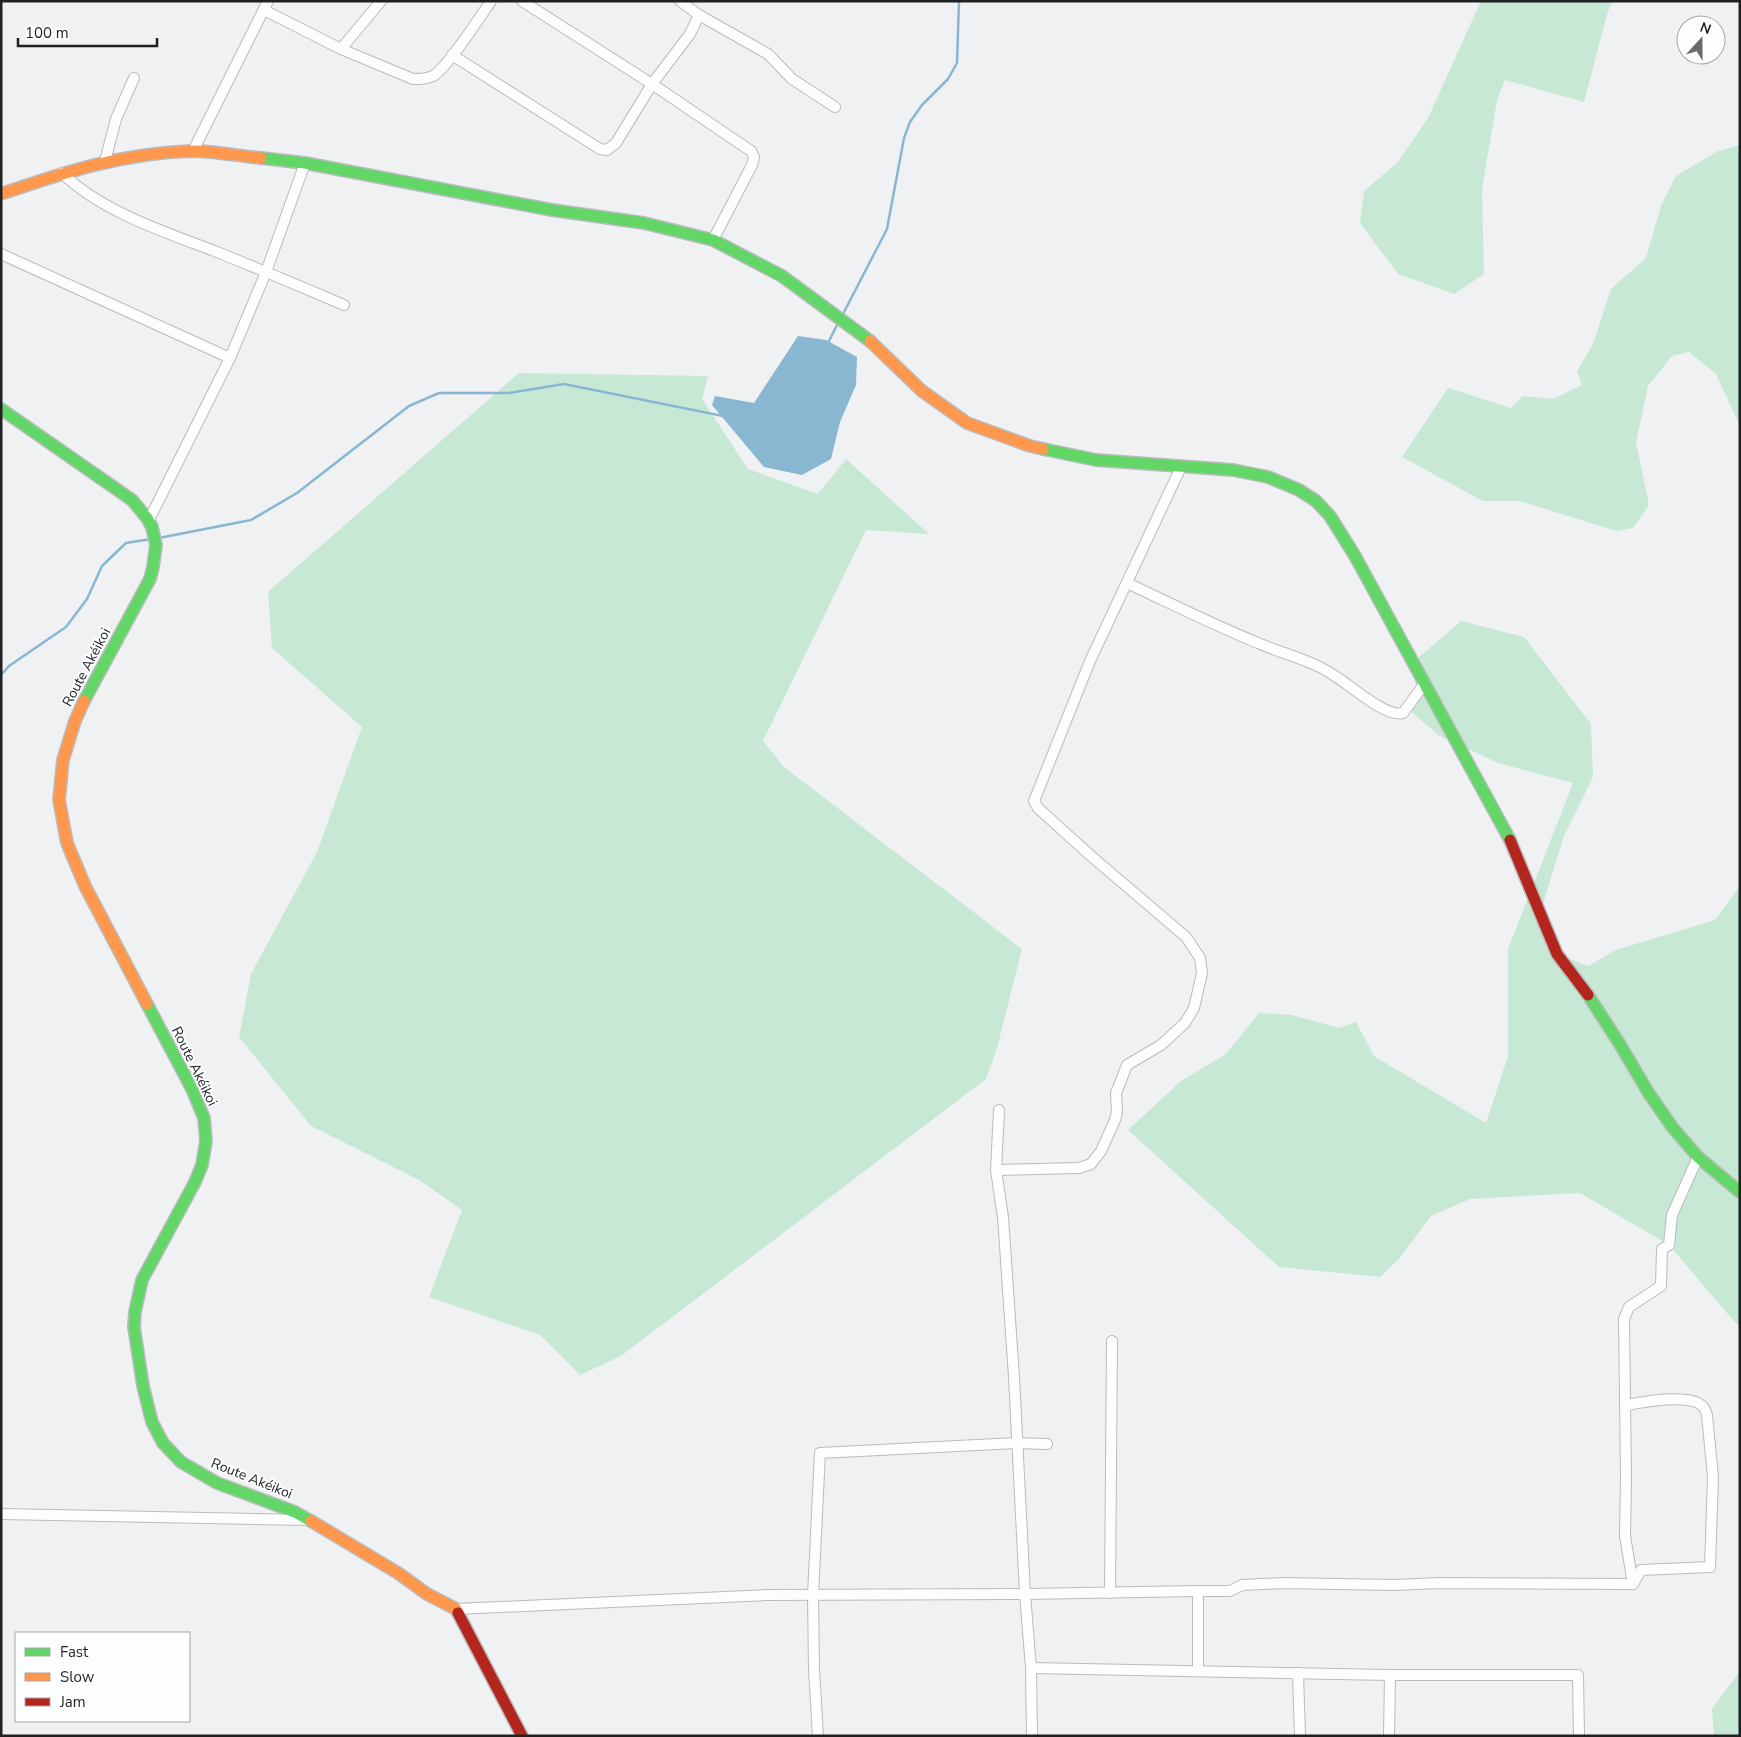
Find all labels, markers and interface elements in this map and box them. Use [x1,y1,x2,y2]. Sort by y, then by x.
scale bar [18,15,156,47]
north arrow [1676,15,1726,65]
text: N [1697,18,1714,39]
text: 100 m [25,23,69,43]
street label: Route Akéikoi [58,625,115,710]
street label: Route Akéikoi [167,1023,222,1109]
street label: Route Akéikoi [208,1453,295,1503]
legend [15,1632,190,1722]
text: Fast [60,1642,89,1662]
text: Slow [60,1667,95,1687]
text: Jam [59,1692,86,1712]

